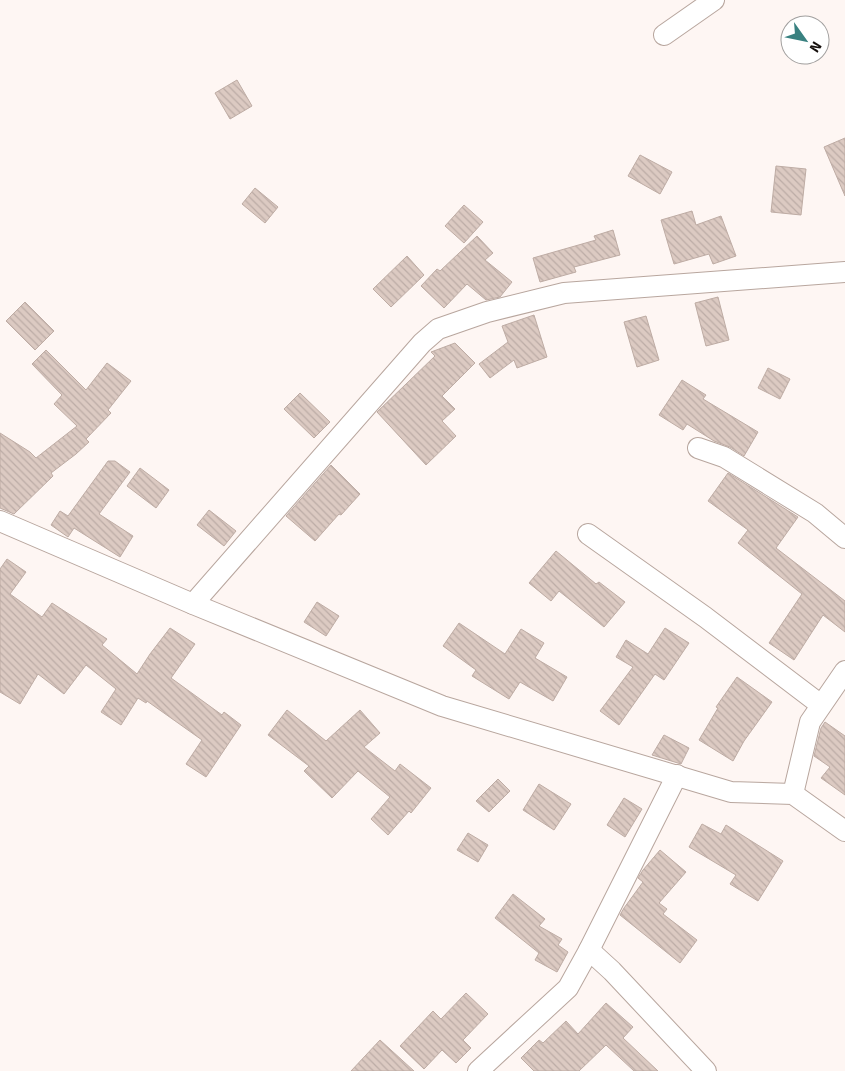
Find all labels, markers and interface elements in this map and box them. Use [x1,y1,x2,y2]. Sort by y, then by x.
north arrow [780,15,830,65]
text: N [806,38,825,56]

